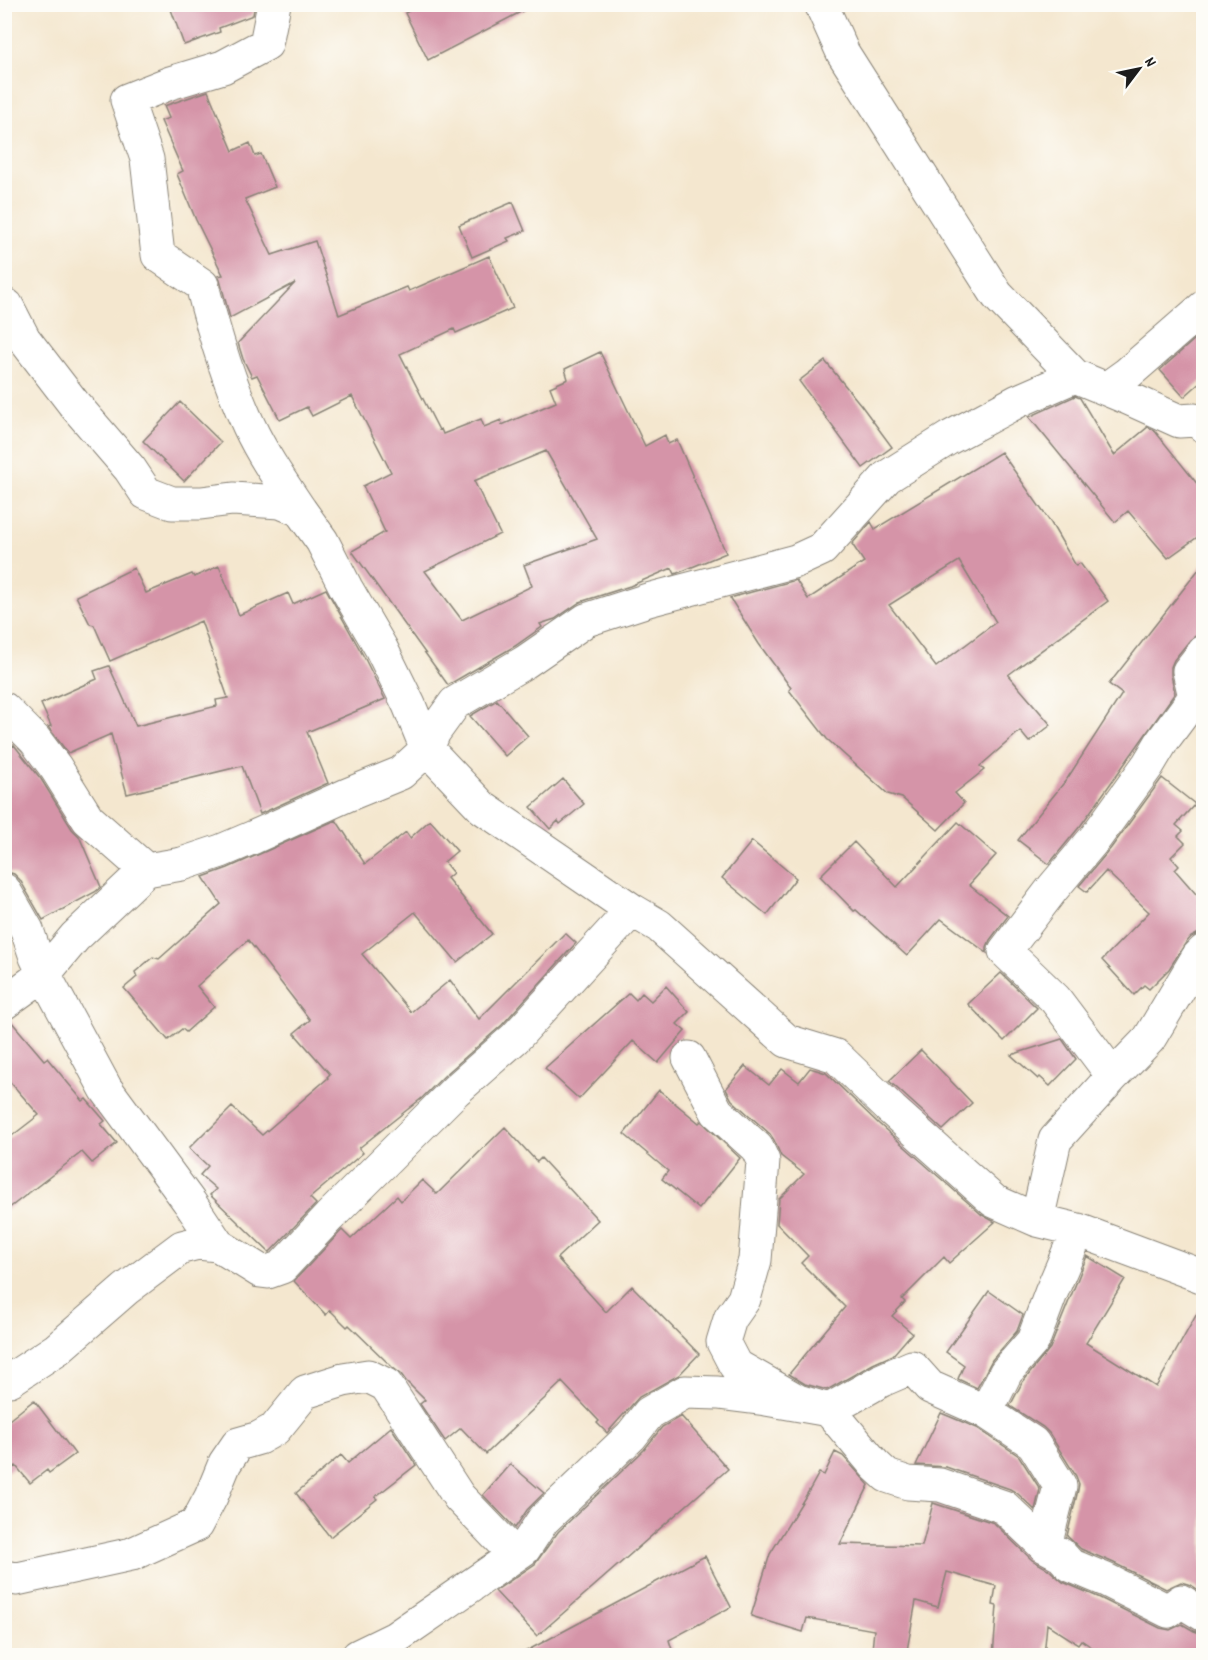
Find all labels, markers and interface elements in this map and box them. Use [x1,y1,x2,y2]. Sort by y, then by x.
north arrow [1109,39,1169,99]
text: N [1138,53,1161,72]

